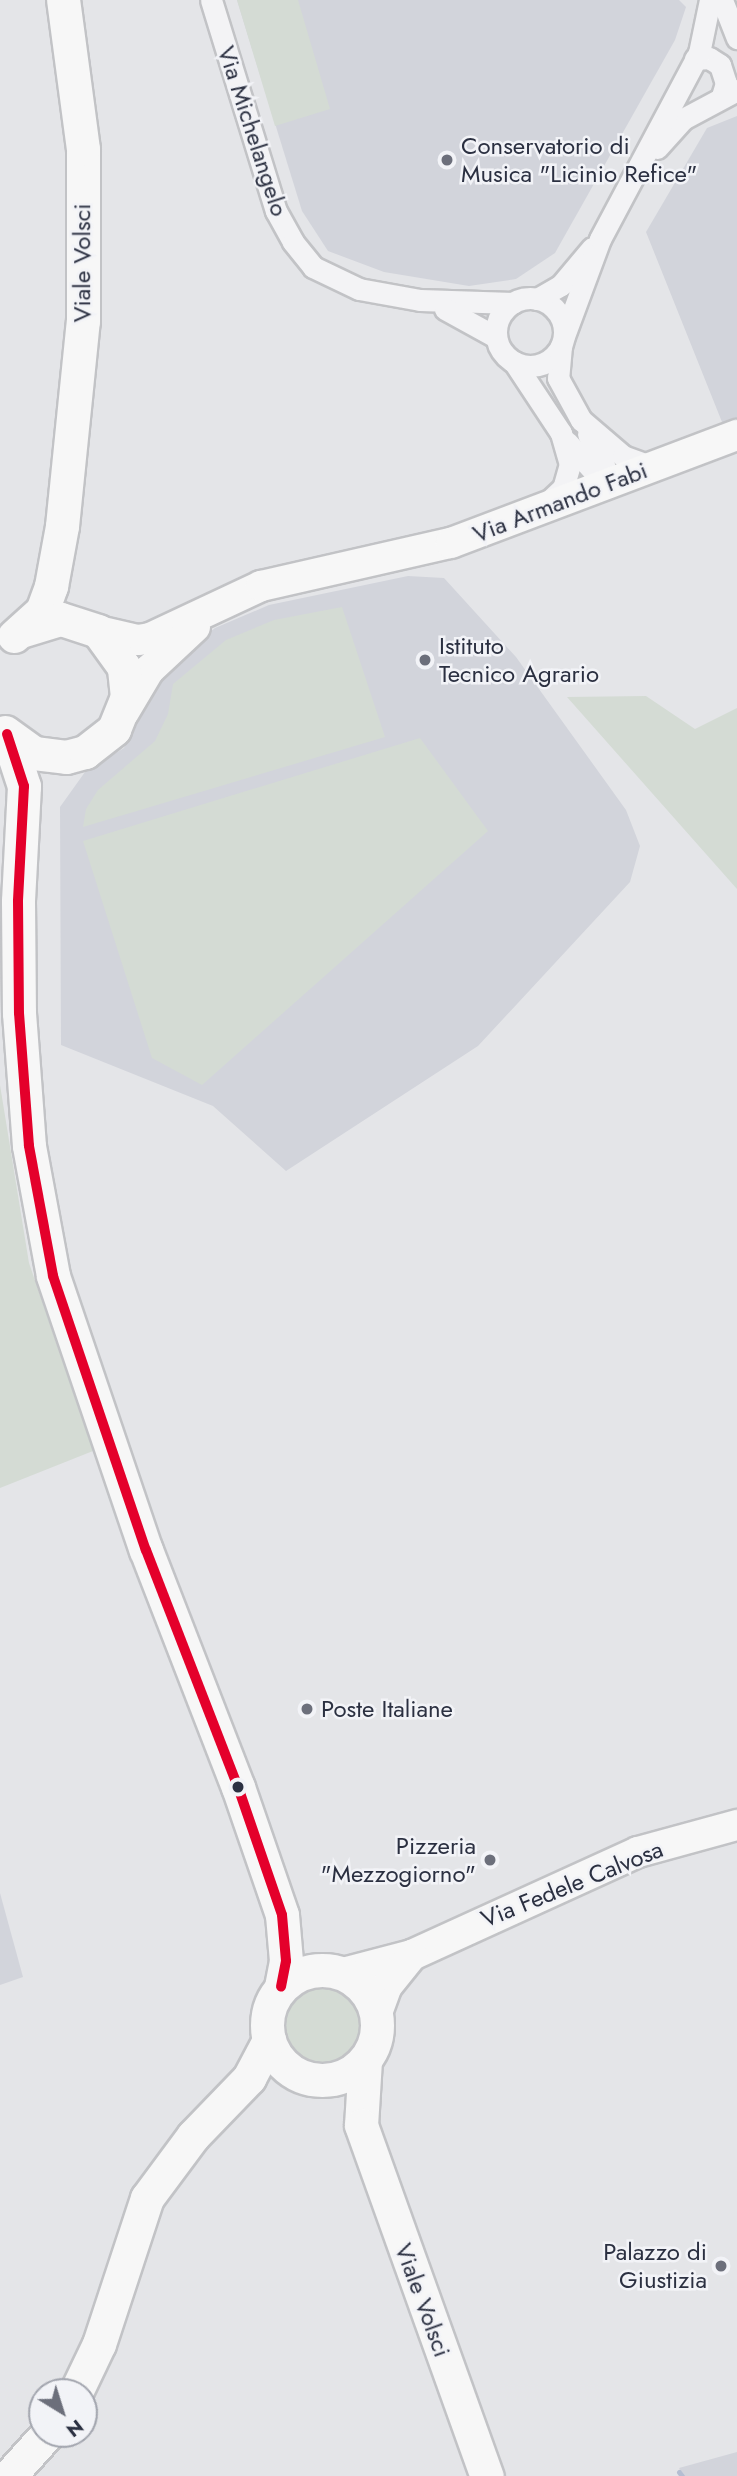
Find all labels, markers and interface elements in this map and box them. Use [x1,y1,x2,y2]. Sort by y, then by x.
street label: Via Michelangelo [212,42,294,220]
place label: Conservatorio di Musica "Licinio Refice" [461,132,697,188]
marker: Conservatorio di Musica "Licinio Refice" [439,152,455,168]
street label: Viale Volsci [68,204,96,322]
street label: Via Armando Fabi [469,455,651,549]
place label: Istituto Tecnico Agrario [439,632,599,688]
marker: Istituto Tecnico Agrario [417,652,433,668]
place label: Poste Italiane [321,1695,453,1723]
marker: Poste Italiane [299,1701,315,1717]
unlabelled marker [231,1780,245,1794]
place label: Pizzeria "Mezzogiorno" [320,1832,476,1888]
street label: Via Fedele Calvosa [477,1834,667,1934]
marker: Pizzeria "Mezzogiorno" [482,1852,498,1868]
place label: Palazzo di Giustizia [603,2238,707,2294]
street label: Viale Volsci [389,2239,457,2361]
marker: Palazzo di Giustizia [713,2258,729,2274]
north arrow [28,2378,98,2448]
text: N [61,2413,89,2444]

